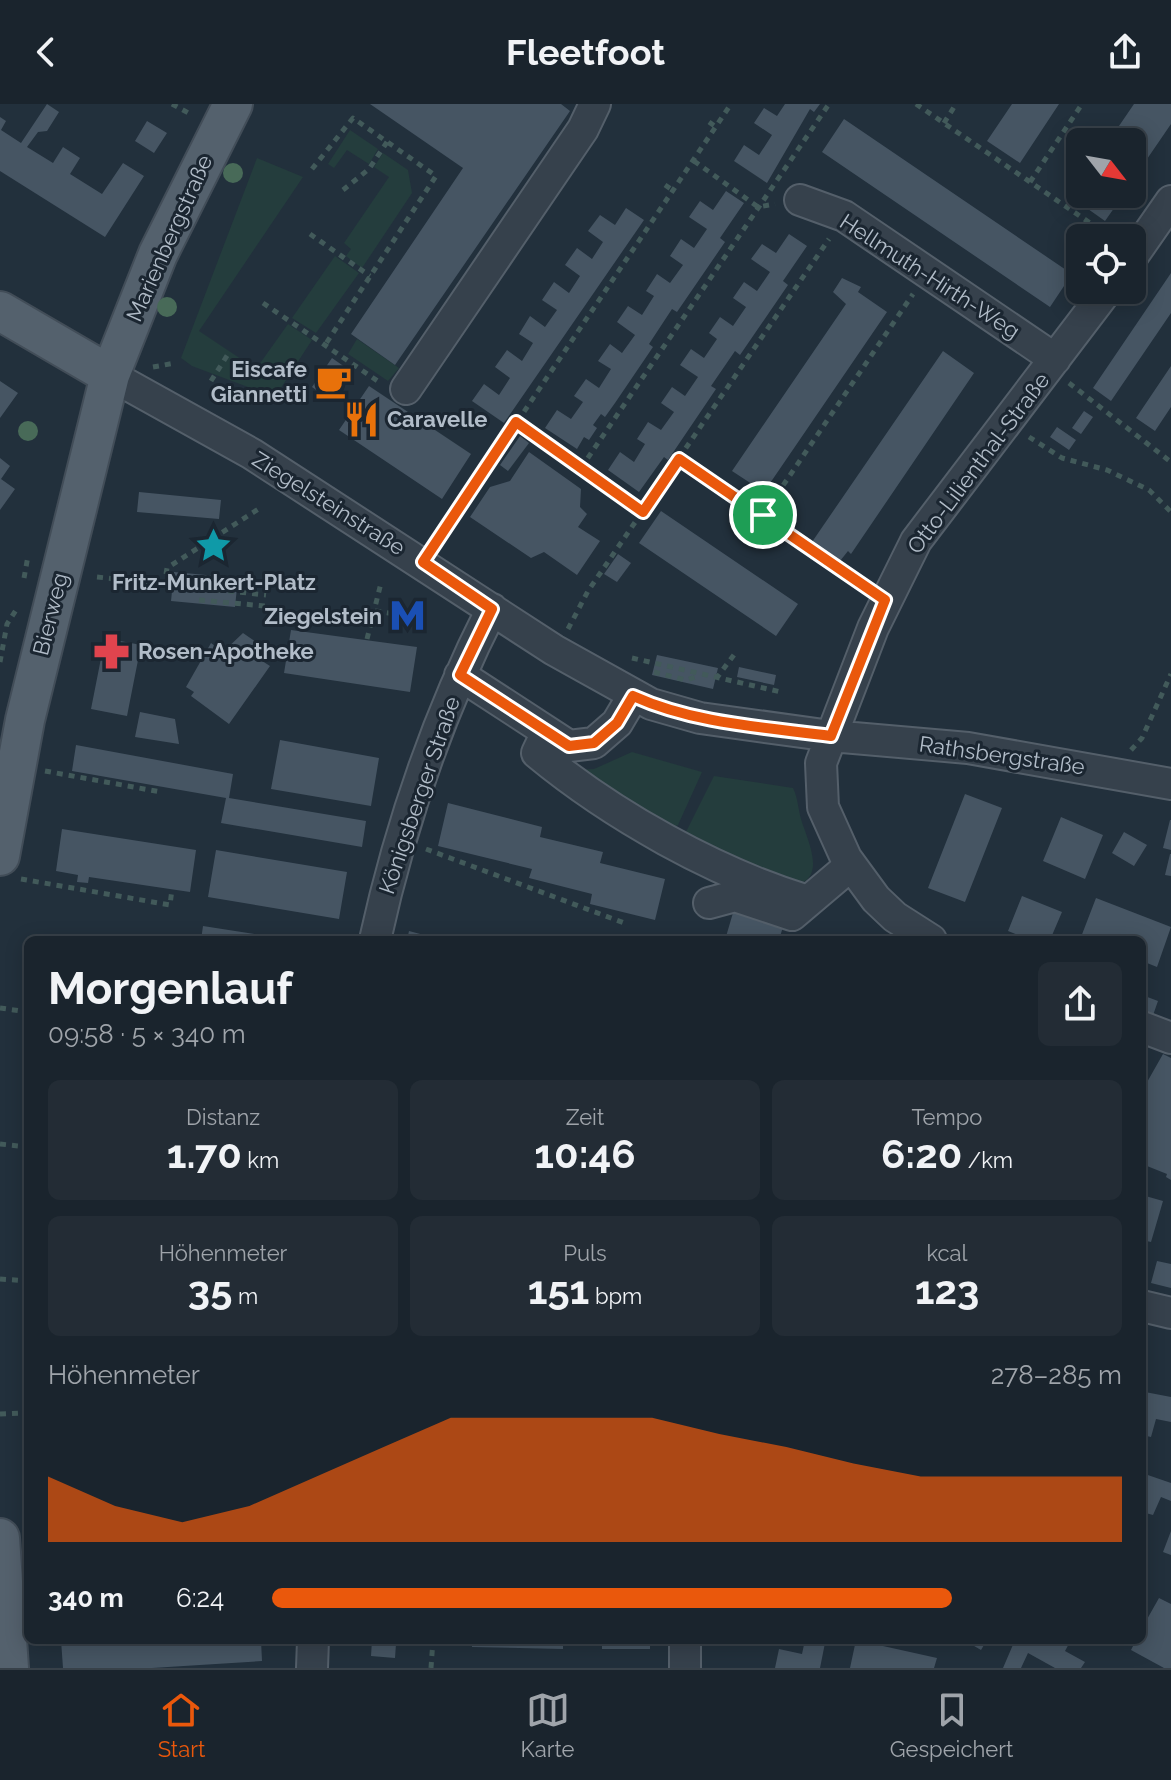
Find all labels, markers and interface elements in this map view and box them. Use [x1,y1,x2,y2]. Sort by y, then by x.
icon: back [24,30,68,74]
icon: share [1103,30,1147,74]
text: Fleetfoot [506,31,665,73]
north arrow [1066,128,1146,208]
map controls [1066,128,1146,304]
street label: Marienbergstraße [121,151,217,325]
street label: Hellmuth-Hirth-Weg [835,208,1025,344]
button: locate [1066,224,1146,304]
place label: Eiscafe Giannetti [211,356,307,407]
cafe icon: Eiscafe Giannetti [314,363,352,401]
street label: Otto-Lilienthal-Straße [901,367,1055,559]
restaurant icon: Caravelle [342,400,380,438]
place label: Caravelle [387,406,487,432]
street label: Ziegelsteinstraße [248,446,410,560]
pin [729,481,797,549]
icon: arrive [741,493,785,537]
place icon: Fritz-Munkert-Platz [195,527,233,565]
place label: Fritz-Munkert-Platz [112,569,316,595]
street label: Bierweg [27,570,73,658]
metro station icon: Ziegelstein [389,597,427,635]
place label: Ziegelstein [264,603,382,629]
pharmacy icon: Rosen-Apotheke [93,632,131,670]
place label: Rosen-Apotheke [138,638,314,664]
street label: Königsberger Straße [373,693,465,897]
street label: Rathsbergstraße [917,730,1087,780]
button: share [1038,962,1122,1046]
text: Morgenlauf [48,963,293,1014]
text: 09:58 · 5 × 340 m [48,1019,246,1049]
text: Distanz [186,1104,260,1130]
text: Zeit [566,1104,604,1130]
text: Tempo [912,1104,982,1130]
text: 1.70 [167,1130,242,1177]
text: 10:46 [534,1130,636,1177]
text: 6:20 [881,1130,962,1177]
text: km [242,1147,279,1173]
text: /km [962,1147,1013,1173]
text: Höhenmeter [159,1240,287,1266]
text: Puls [563,1240,607,1266]
text: kcal [926,1240,968,1266]
text: 35 [188,1266,232,1313]
text: 151 [528,1266,589,1313]
text: 123 [915,1266,979,1313]
text: m [232,1283,258,1309]
text: bpm [589,1283,642,1309]
text: Höhenmeter [48,1360,200,1390]
text: 278–285 m [991,1360,1122,1390]
text: 340 m [48,1583,124,1613]
text: 6:24 [176,1583,224,1613]
tab: Start [158,1688,205,1762]
tab: Karte [521,1688,575,1762]
tab: Gespeichert [890,1688,1013,1762]

